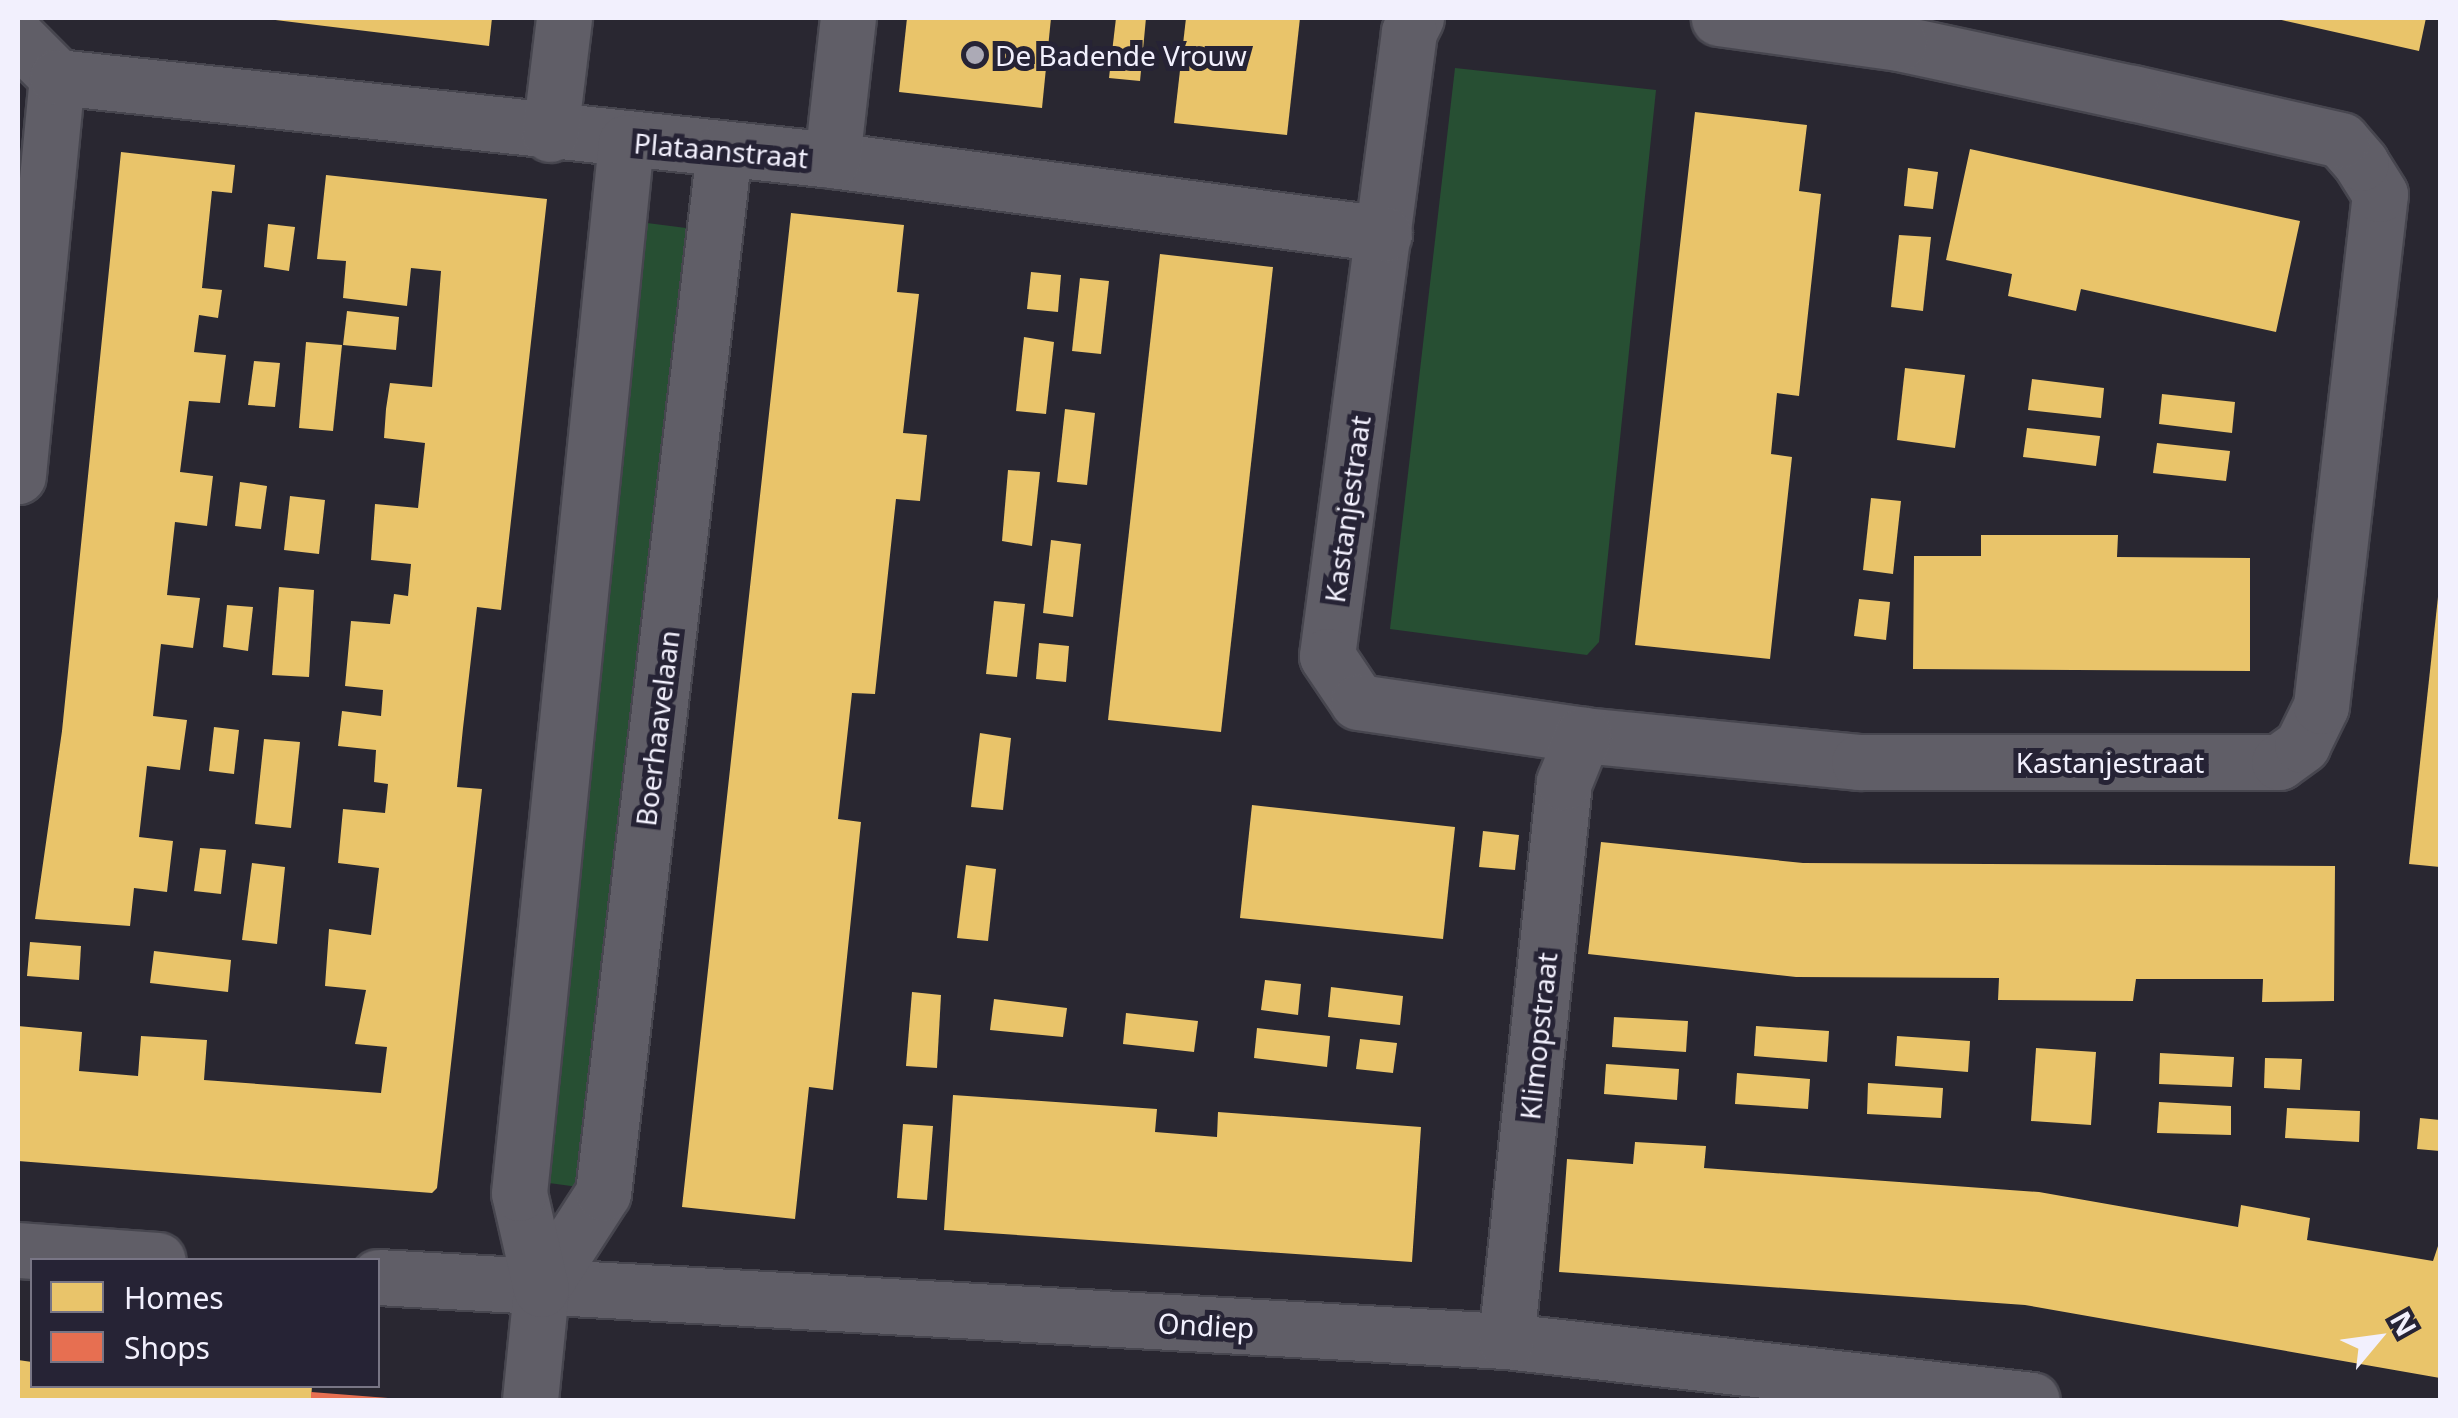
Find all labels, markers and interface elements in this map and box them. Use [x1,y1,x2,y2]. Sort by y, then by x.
place label: De Badende Vrouw [995,38,1247,72]
marker: De Badende Vrouw [964,44,986,66]
street label: Plataanstraat [632,126,810,174]
street label: Kastanjestraat [1317,413,1377,605]
street label: Boerhaavelaan [628,628,686,828]
street label: Kastanjestraat [2016,745,2204,779]
street label: Klimopstraat [1513,951,1563,1121]
legend [30,1258,380,1388]
text: Homes [124,1277,224,1318]
north arrow [2328,1288,2428,1388]
text: N [2382,1304,2426,1343]
street label: Ondiep [1157,1306,1255,1344]
text: Shops [124,1327,210,1368]

